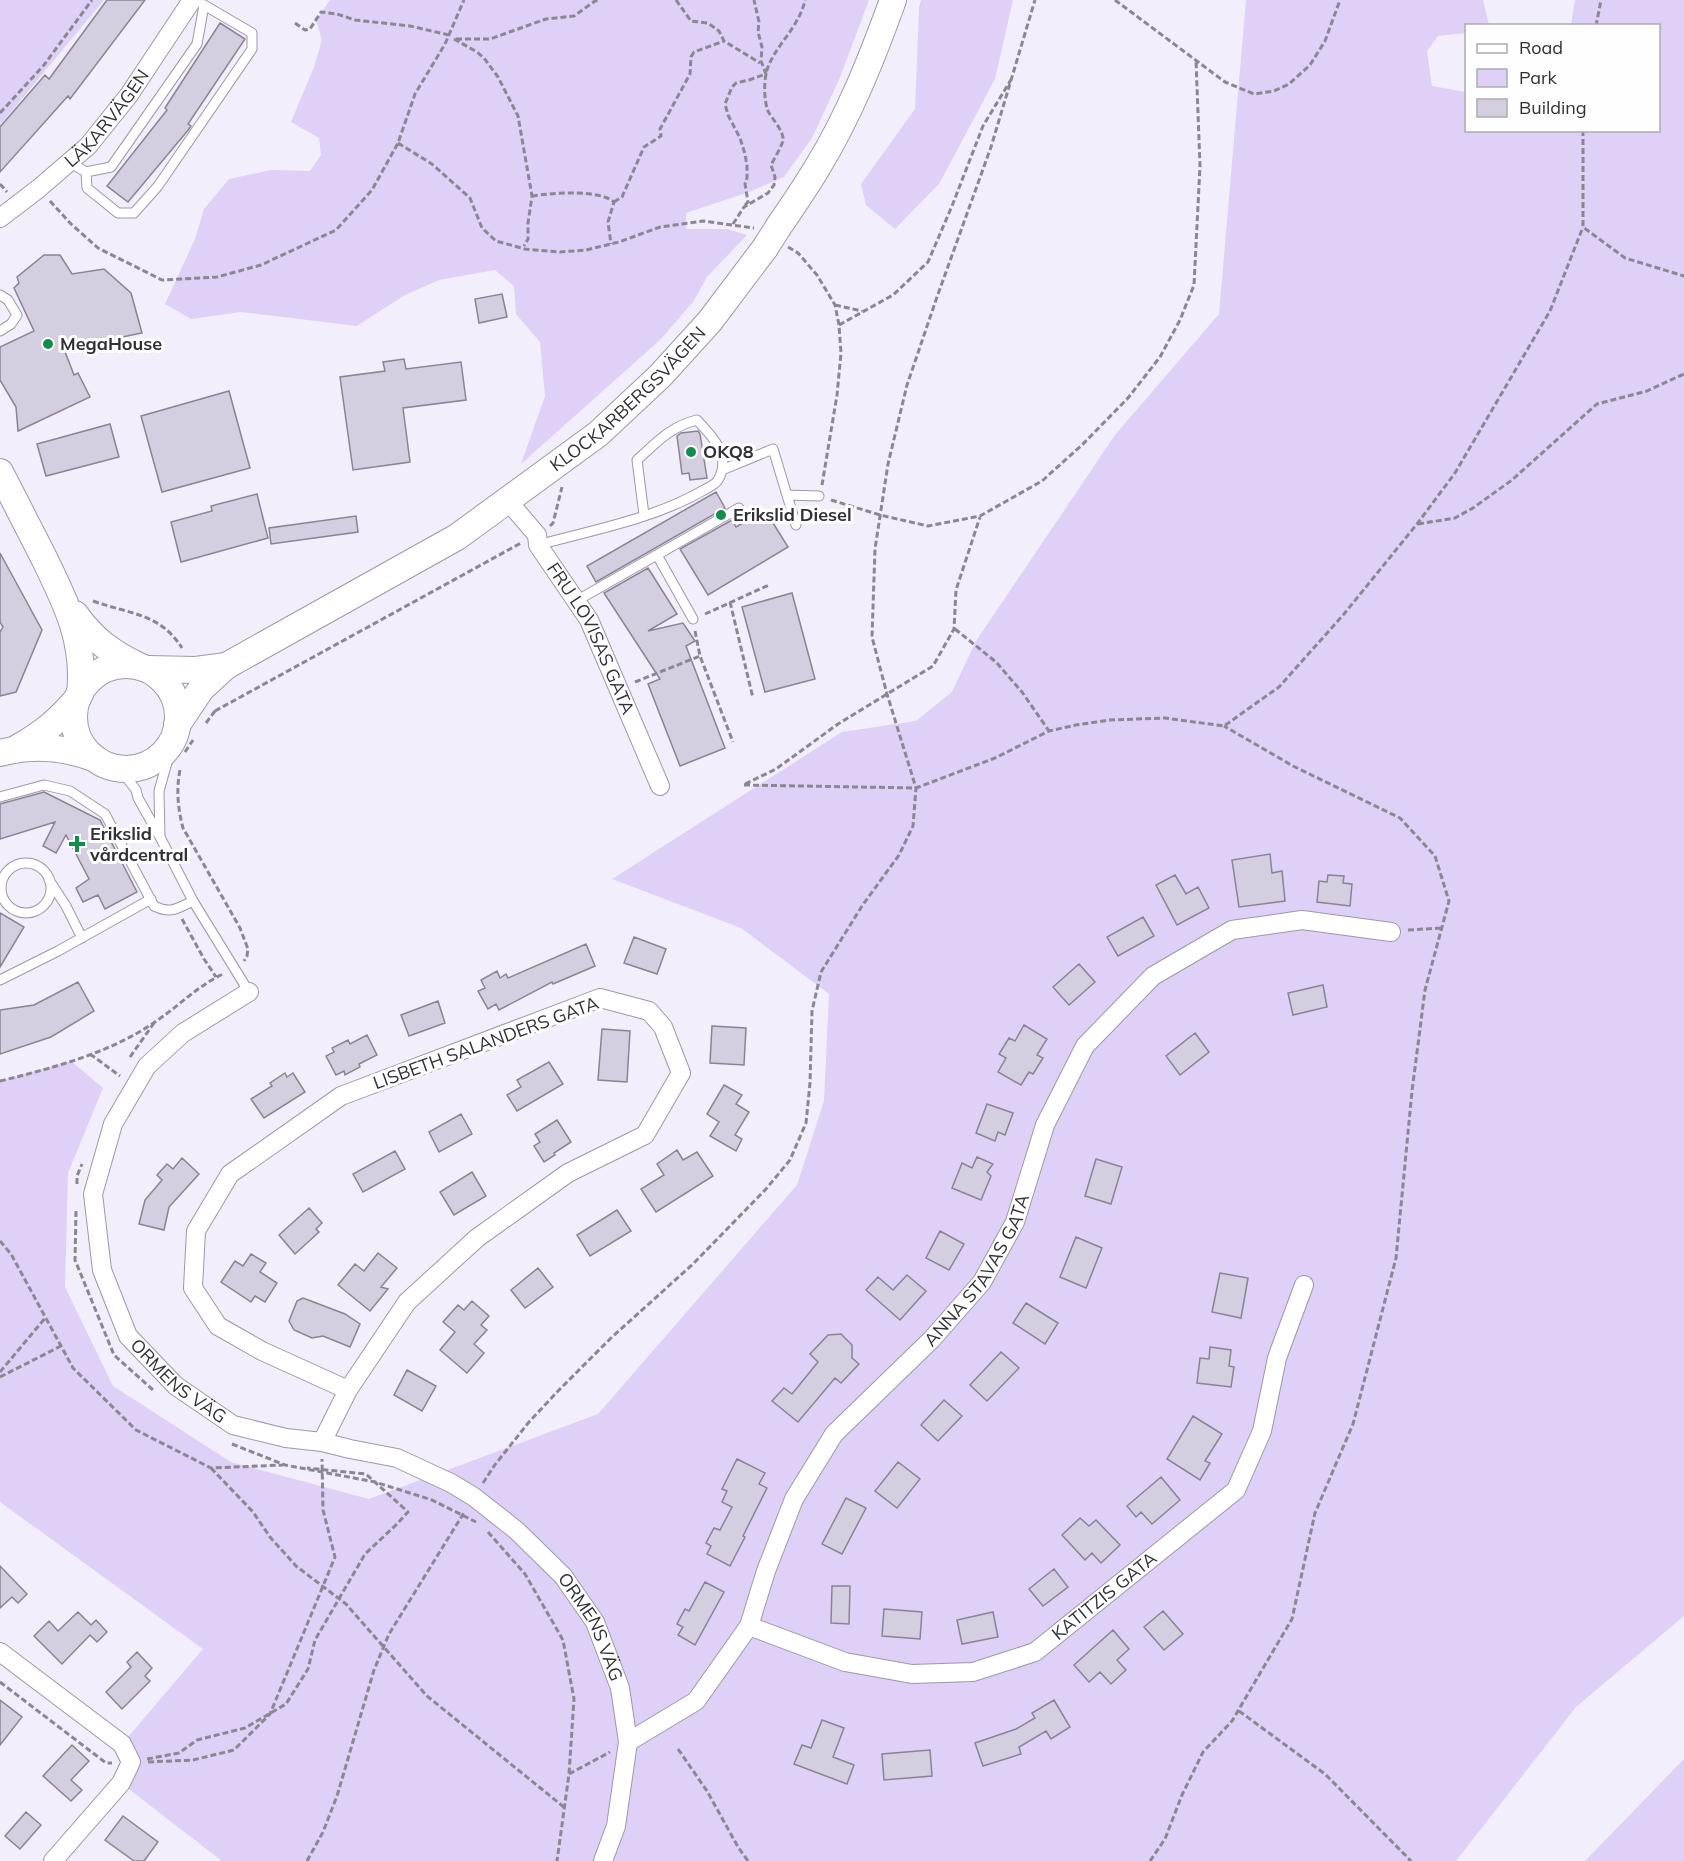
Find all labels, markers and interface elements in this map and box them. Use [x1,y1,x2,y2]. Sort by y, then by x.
legend [1465,24,1660,132]
text: Road [1519,36,1563,59]
street label: LÄKARVÄGEN [60,65,154,172]
text: Park [1519,66,1558,89]
text: Building [1519,96,1587,119]
street label: KLOCKARBERGSVÄGEN [545,321,711,476]
place label: MegaHouse [60,332,162,355]
marker: MegaHouse [41,337,55,351]
place label: OKQ8 [703,440,754,463]
marker: OKQ8 [684,445,698,459]
place label: Erikslid Diesel [733,503,852,526]
marker: Erikslid Diesel [714,508,728,522]
street label: FRU LOVISAS GATA [542,558,640,718]
place label: Erikslid vårdcentral [89,822,188,866]
marker: Erikslid vårdcentral [68,835,86,853]
street label: LISBETH SALANDERS GATA [370,991,602,1094]
street label: ANNA STAVAS GATA [919,1191,1034,1351]
street label: ORMENS VÄG [126,1334,231,1428]
street label: KATITZIS GATA [1047,1546,1161,1645]
street label: ORMENS VÄG [553,1568,628,1684]

